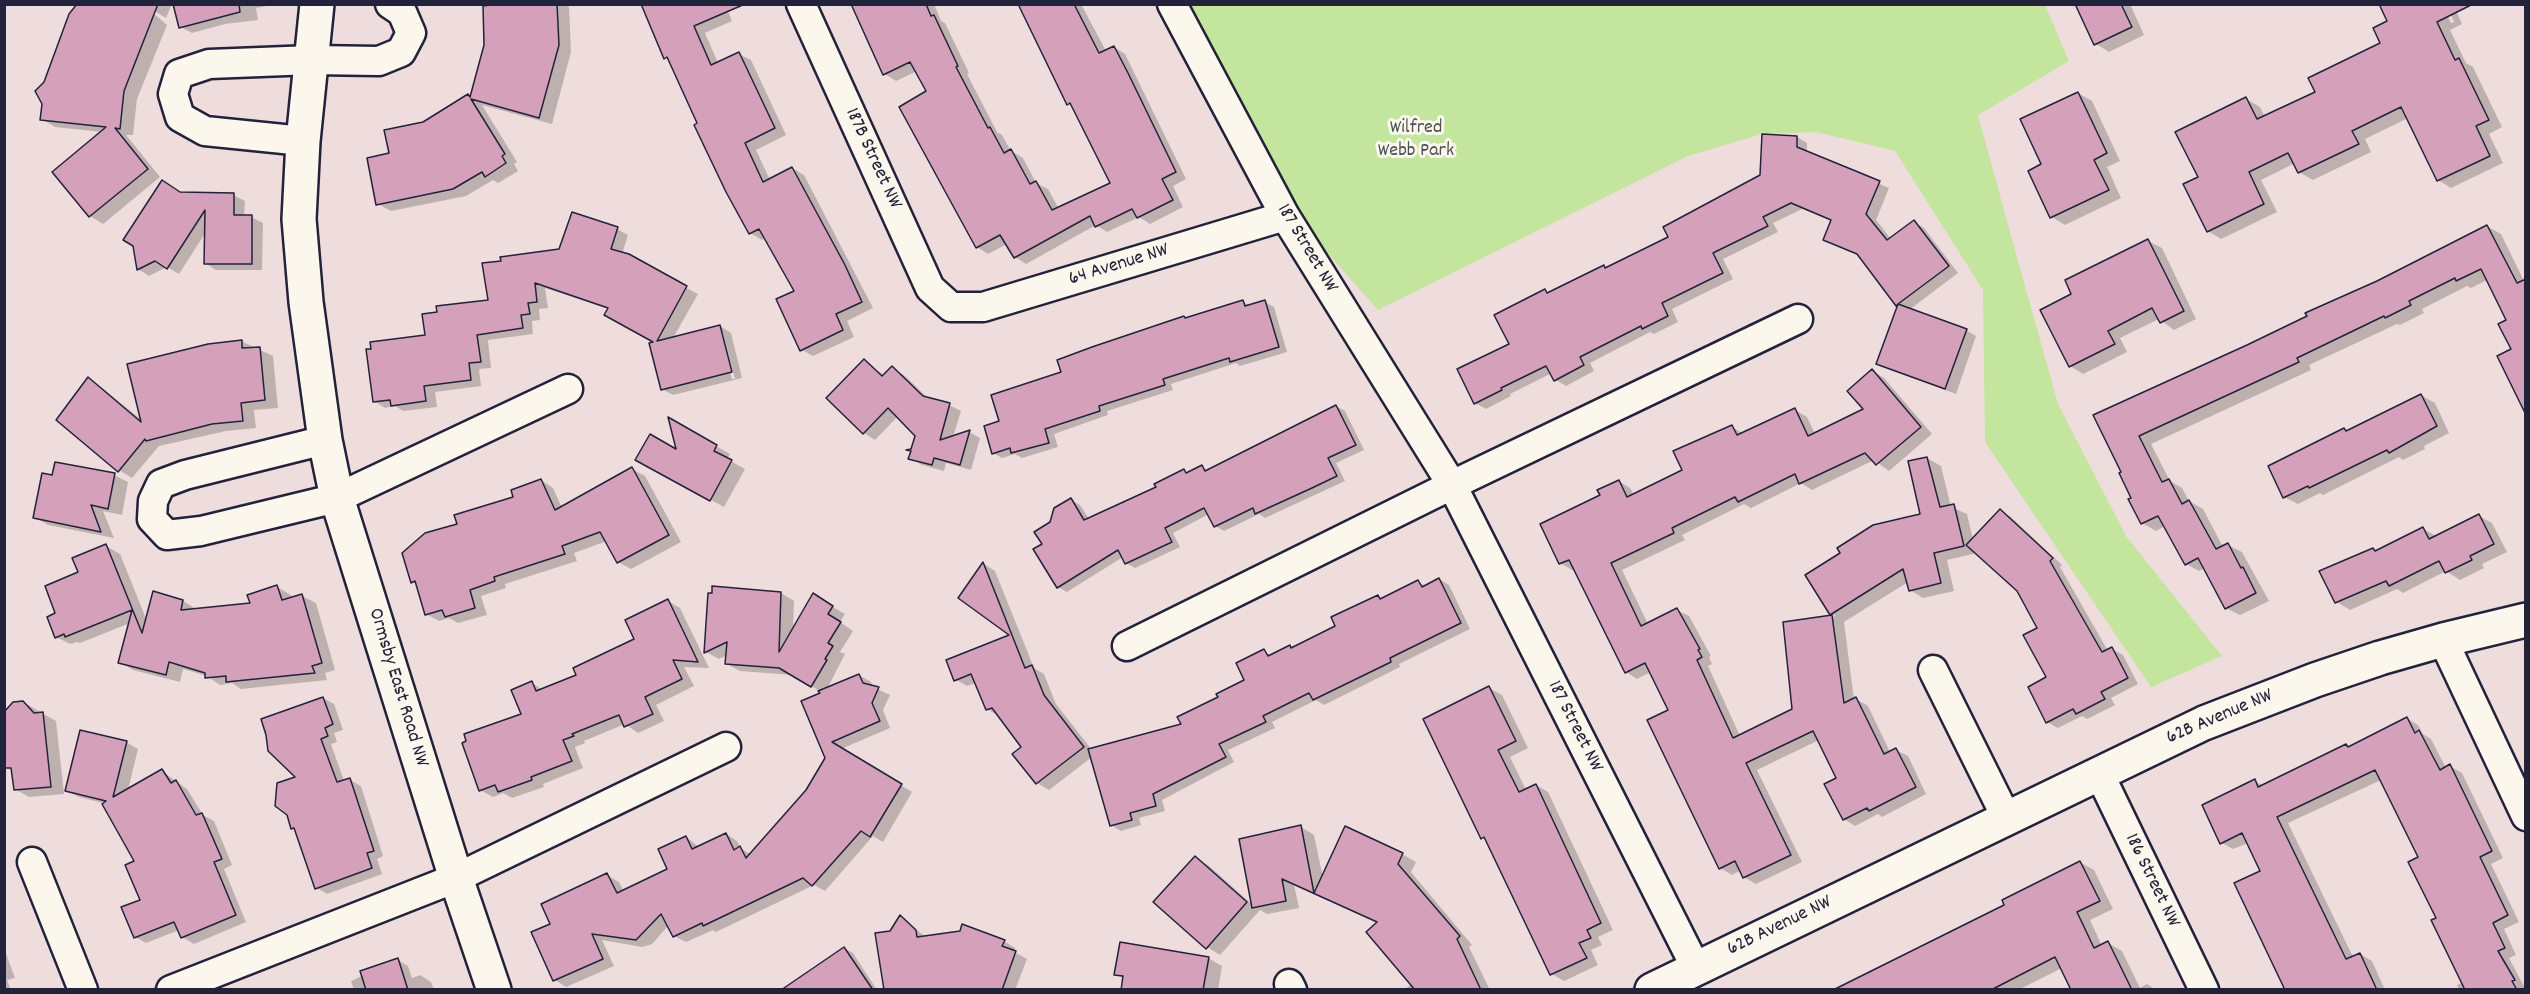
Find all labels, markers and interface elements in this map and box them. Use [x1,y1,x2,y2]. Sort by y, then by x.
street label: 187B Street NW [838,105,906,213]
park label: Wilfred Webb Park [1378,117,1454,164]
street label: 187 Street NW [1270,200,1342,298]
street label: 64 Avenue NW [1066,239,1172,293]
street label: Ormsby East Road NW [361,606,433,770]
street label: 187 Street NW [1541,677,1607,777]
street label: 62B Avenue NW [2163,685,2277,751]
street label: 186 Street NW [2118,830,2184,932]
street label: 62B Avenue NW [1724,891,1836,963]

